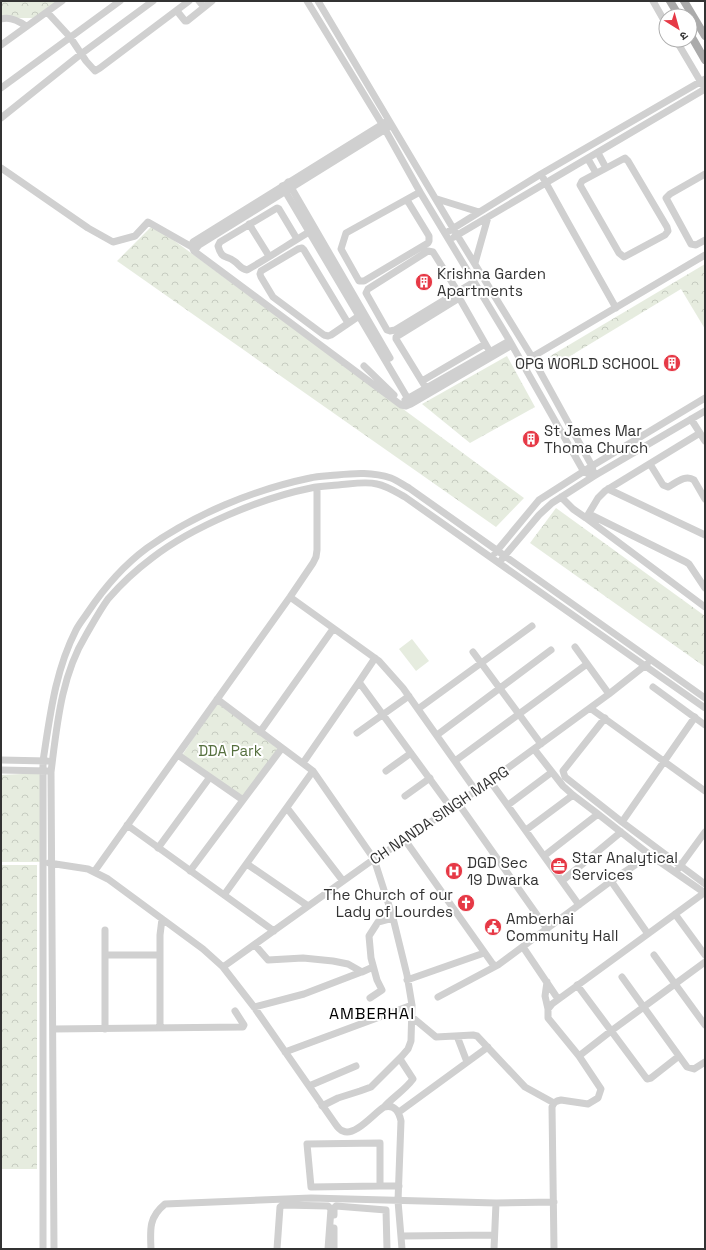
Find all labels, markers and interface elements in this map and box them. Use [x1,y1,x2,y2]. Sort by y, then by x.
north arrow [658,8,698,48]
text: उ [677,28,691,44]
place label: Krishna Garden Apartments [437,264,546,300]
building icon: Krishna Garden Apartments [414,272,434,292]
building icon: OPG WORLD SCHOOL [662,353,682,373]
place label: OPG WORLD SCHOOL [515,354,659,373]
place label: St James Mar Thoma Church [544,421,648,457]
building icon: St James Mar Thoma Church [521,429,541,449]
park label: DDA Park [198,741,262,760]
street label: CH NANDA SINGH MARG [366,761,512,869]
place label: Star Analytical Services [572,848,678,884]
place label: DGD Sec 19 Dwarka [467,853,539,889]
office icon: Star Analytical Services [549,856,569,876]
hospital icon: DGD Sec 19 Dwarka [444,861,464,881]
place label: The Church of our Lady of Lourdes [323,885,453,921]
church icon: The Church of our Lady of Lourdes [456,893,476,913]
place label: Amberhai Community Hall [506,909,618,945]
public building icon: Amberhai Community Hall [483,917,503,937]
district label: AMBERHAI [329,1003,415,1024]

